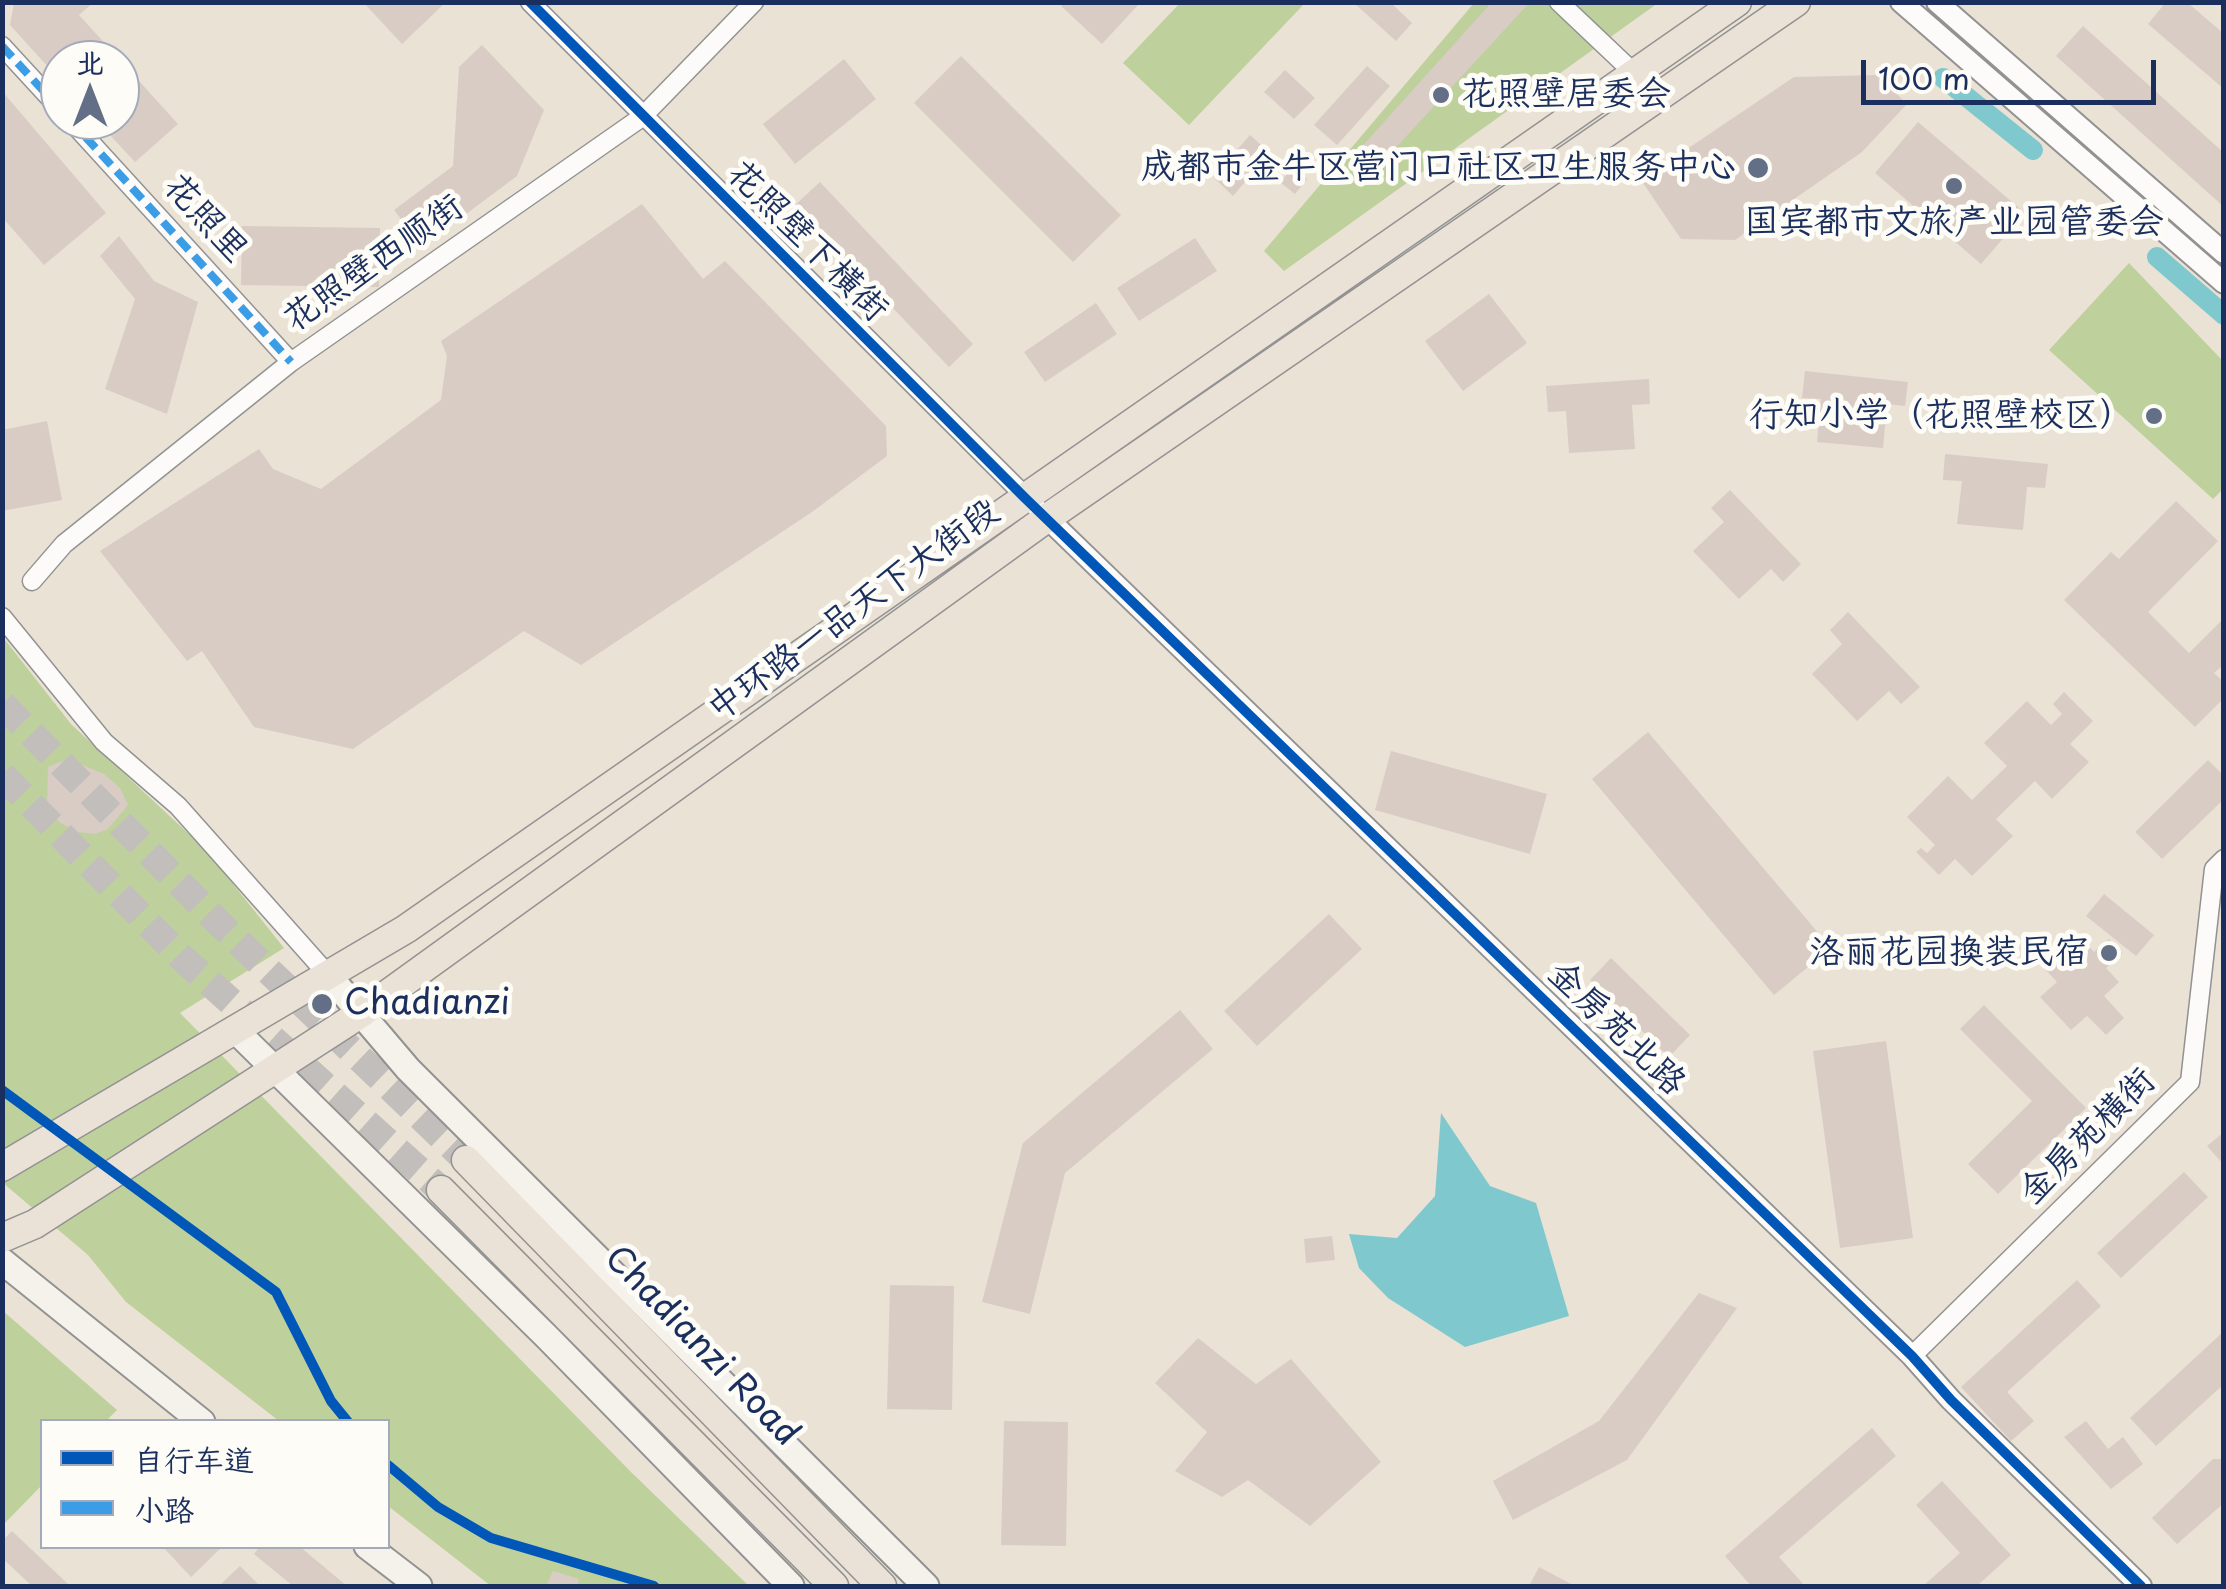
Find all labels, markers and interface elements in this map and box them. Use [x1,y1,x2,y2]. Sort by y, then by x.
north arrow [40,40,140,140]
text: 北 [76,40,104,83]
scale bar [1866,40,2161,102]
text: 100 m [1878,55,1970,100]
place label: 花照壁居委会 [1461,74,1671,116]
marker: 花照壁居委会 [1430,84,1452,106]
place label: 成都市金牛区营门口社区卫生服务中心 [1141,147,1736,189]
street label: 花照壁下横街 [718,153,896,331]
marker: 成都市金牛区营门口社区卫生服务中心 [1745,155,1771,181]
street label: 花照里 [154,166,256,272]
marker: 国宾都市文旅产业园管委会 [1943,175,1965,197]
street label: 花照壁西顺街 [276,187,472,341]
place label: 国宾都市文旅产业园管委会 [1744,202,2164,244]
place label: 行知小学（花照壁校区） [1749,395,2134,437]
marker: 行知小学（花照壁校区） [2143,405,2165,427]
street label: 中环路一品天下大街段 [700,491,1008,731]
place label: 洛丽花园换装民宿 [1809,932,2089,974]
marker: 洛丽花园换装民宿 [2098,942,2120,964]
street label: 金房苑北路 [1538,953,1694,1105]
place label: Chadianzi [344,983,510,1025]
marker: Chadianzi [309,991,335,1017]
street label: 金房苑横街 [2011,1060,2165,1214]
street label: Chadianzi Road [595,1238,807,1456]
legend [40,1419,390,1549]
text: 自行车道 [134,1436,254,1481]
text: 小路 [134,1486,194,1531]

